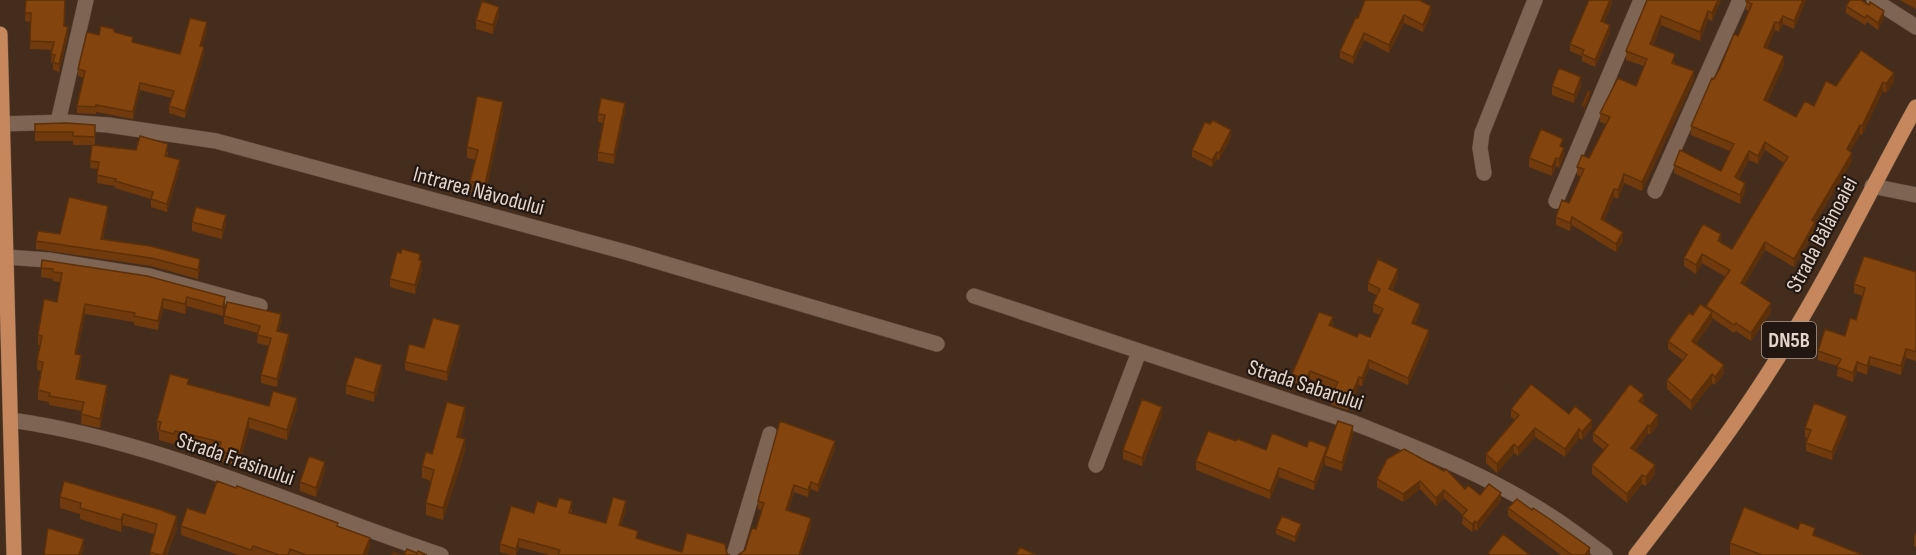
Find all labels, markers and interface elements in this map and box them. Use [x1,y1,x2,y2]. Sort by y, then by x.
street label: Intrarea Năvodului [410,161,547,222]
street label: Strada Bălănoaiei [1781,172,1864,297]
road number: DN5B [1762,322,1816,358]
street label: Strada Sabarului [1244,354,1367,417]
street label: Strada Frasinului [173,427,298,492]

